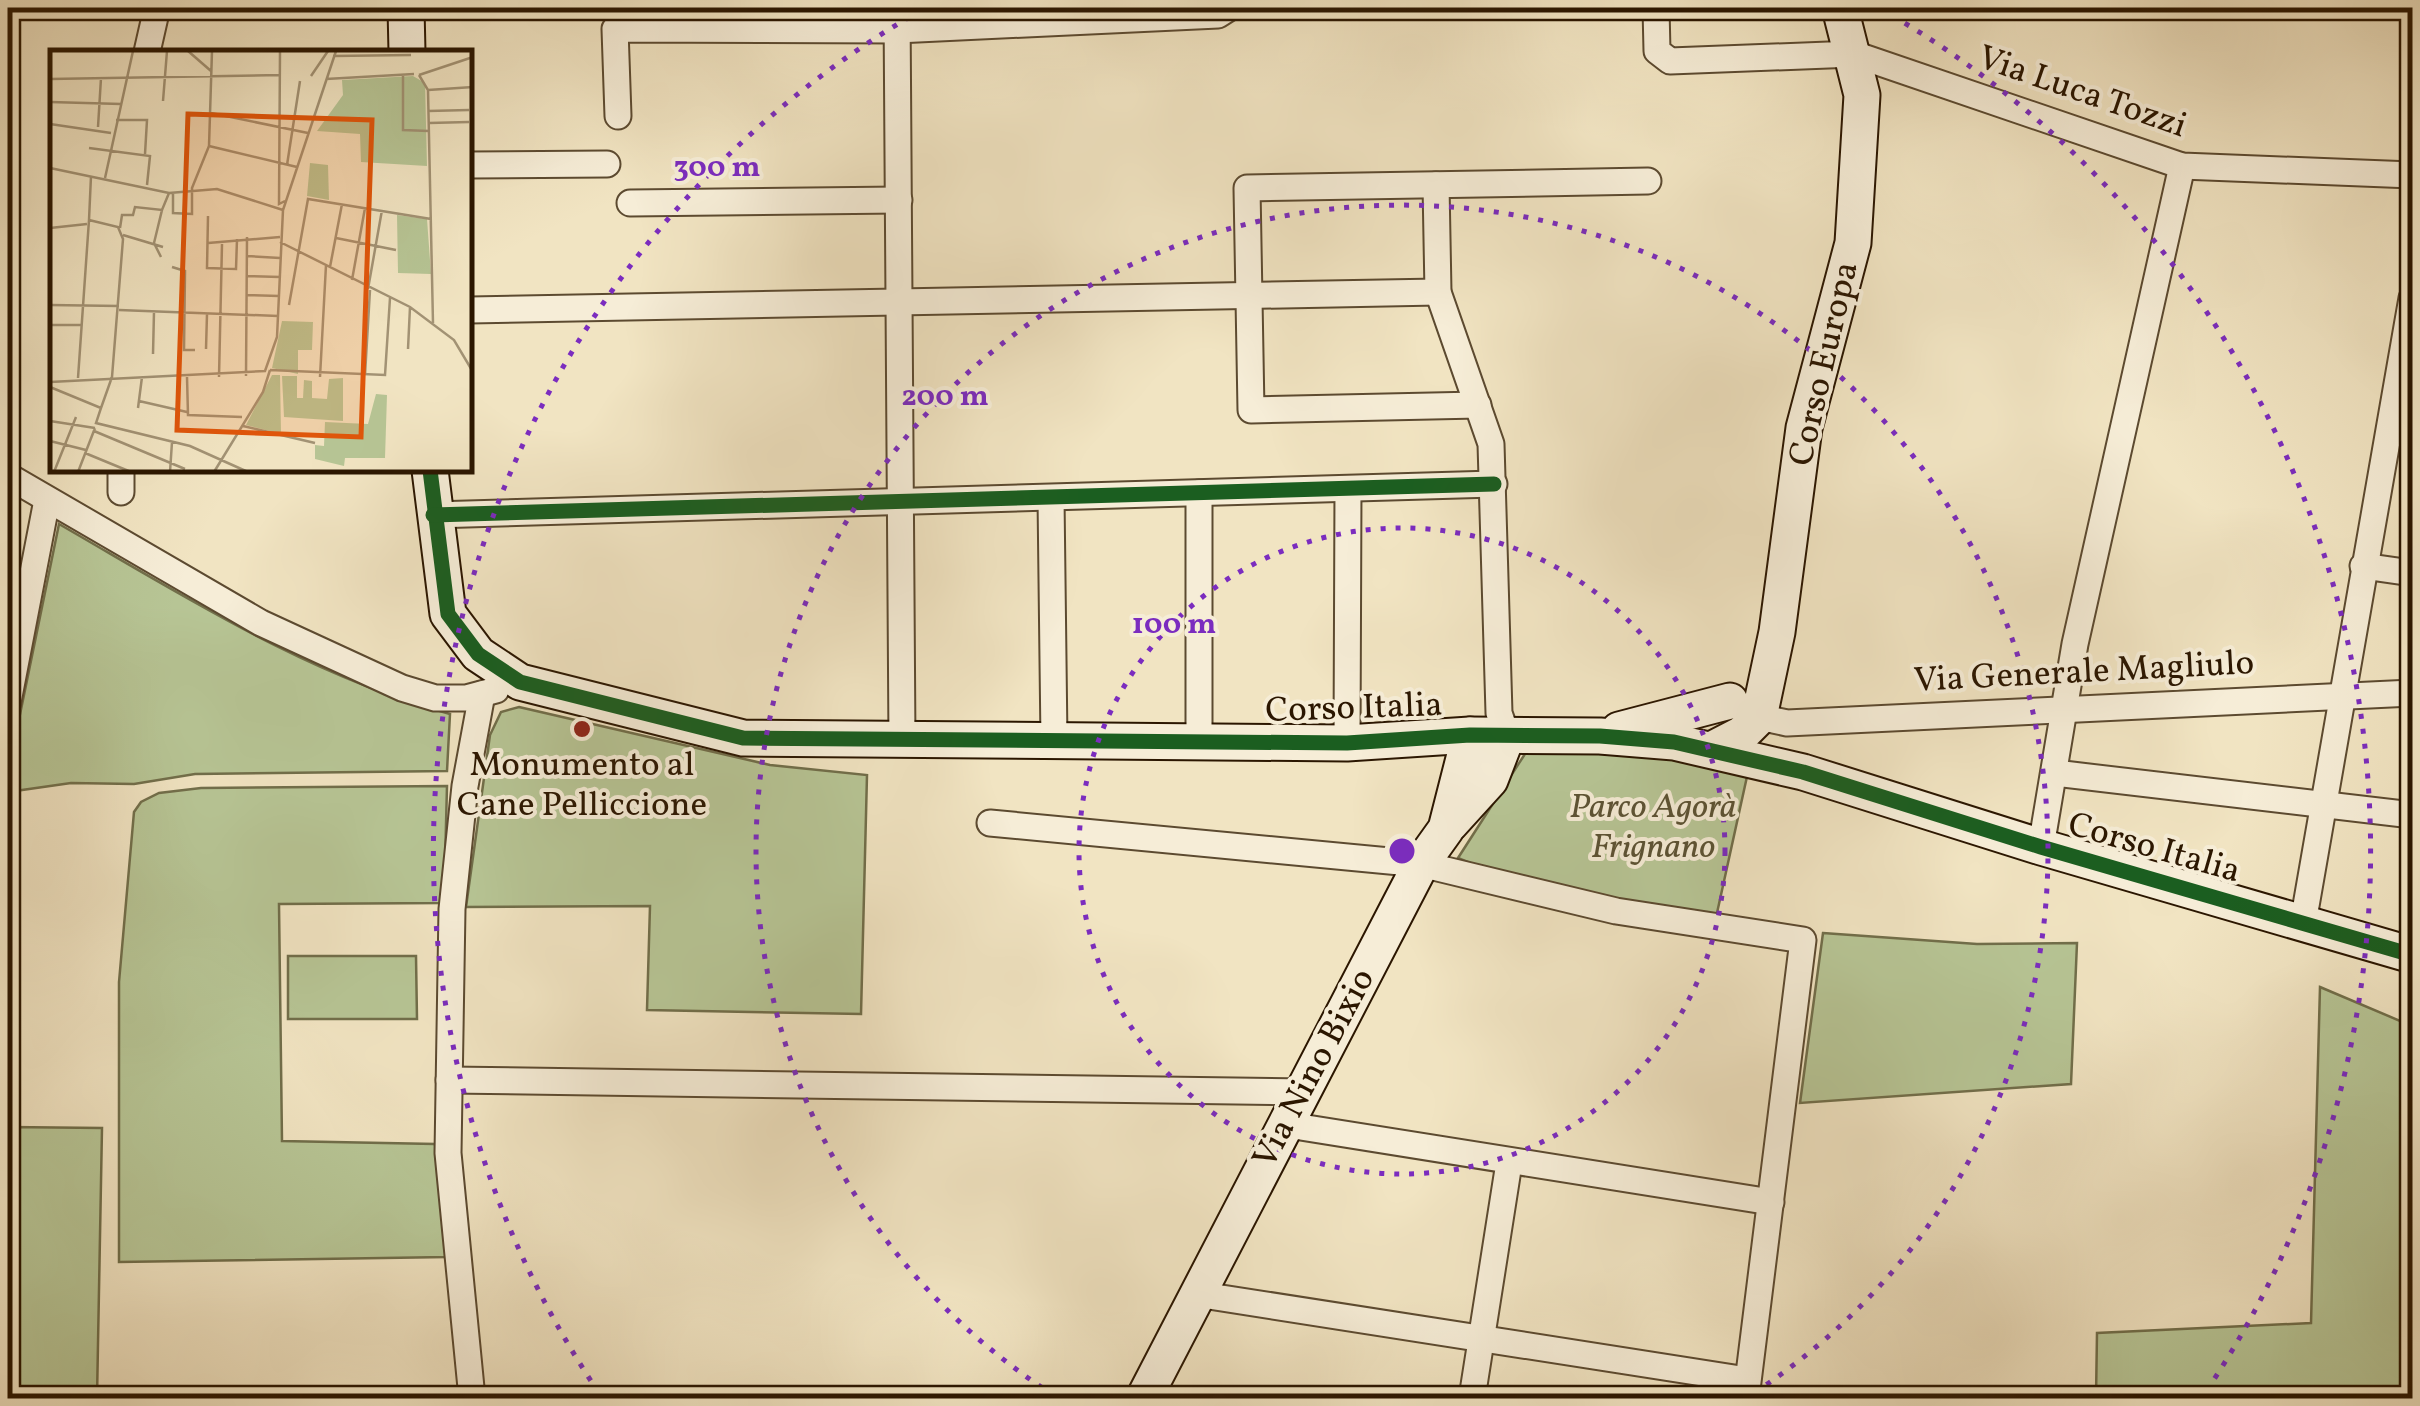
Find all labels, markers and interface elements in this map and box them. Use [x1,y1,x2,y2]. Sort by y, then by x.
street label: Via Luca Tozzi [1971,35,2193,151]
inset map [50,50,472,472]
text: 300 m [673,147,761,189]
street label: Corso Europa [1778,257,1872,471]
text: 200 m [901,376,989,418]
text: 100 m [1132,604,1216,646]
street label: Via Generale Magliulo [1913,640,2255,706]
street label: Corso Italia [1265,682,1443,736]
marker: Monumento al Cane Pelliccione [571,718,593,740]
place label: Monumento al Cane Pelliccione [457,742,707,830]
park label: Parco Agorà Frignano [1569,784,1737,872]
street label: Corso Italia [2062,801,2246,897]
centre of rings [1384,833,1420,869]
street label: Via Nino Bixio [1242,961,1388,1177]

